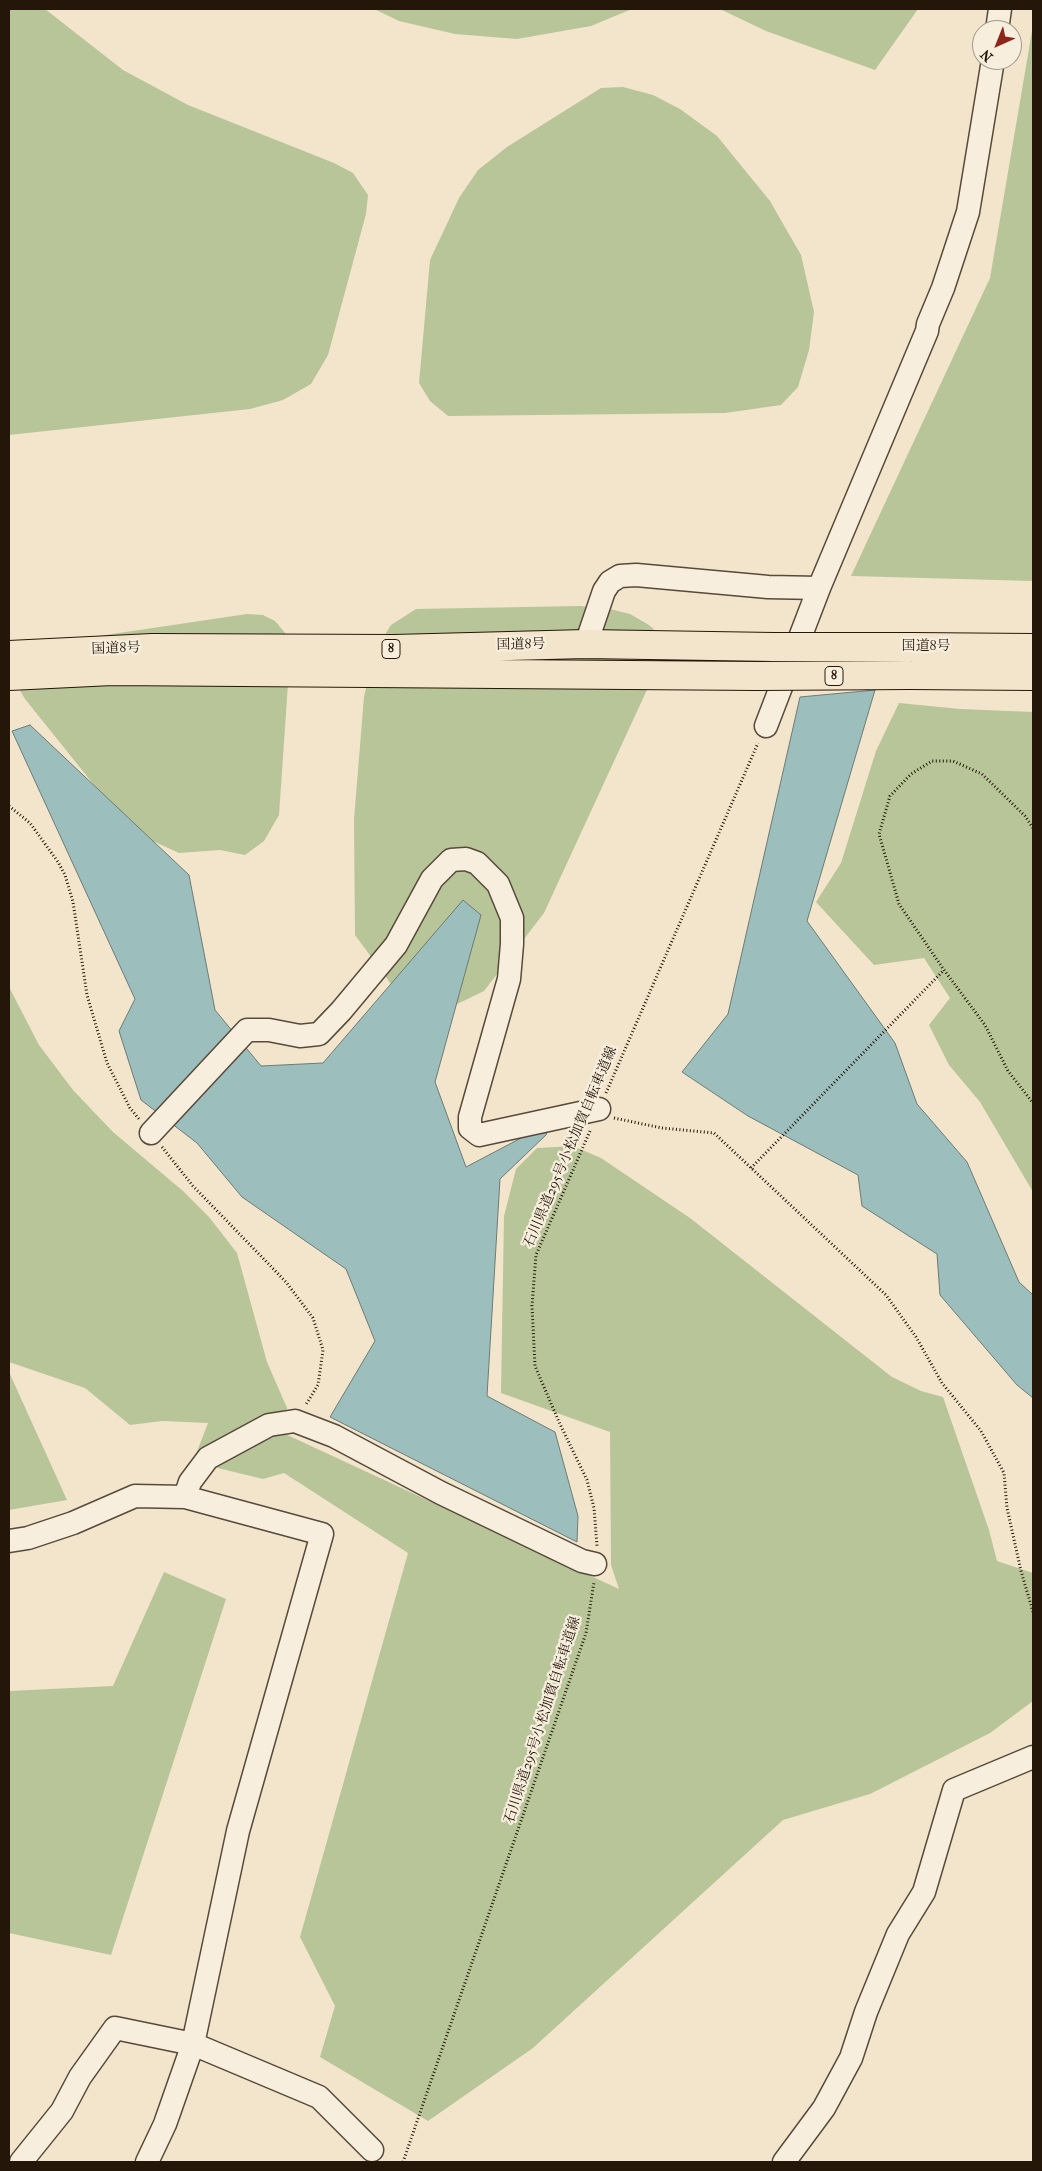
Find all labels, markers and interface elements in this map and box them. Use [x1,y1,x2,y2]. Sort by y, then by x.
north arrow [972,20,1022,70]
text: N [977,46,997,65]
street label: 国道8号 [496,636,546,654]
street label: 国道8号 [901,639,951,655]
street label: 国道8号 [91,640,141,658]
road number: 8 [382,640,400,659]
road number: 8 [825,666,843,686]
street label: 石川県道295号小松加賀自転車道線 [521,1044,621,1250]
street label: 石川県道295号小松加賀自転車道線 [502,1614,584,1826]

